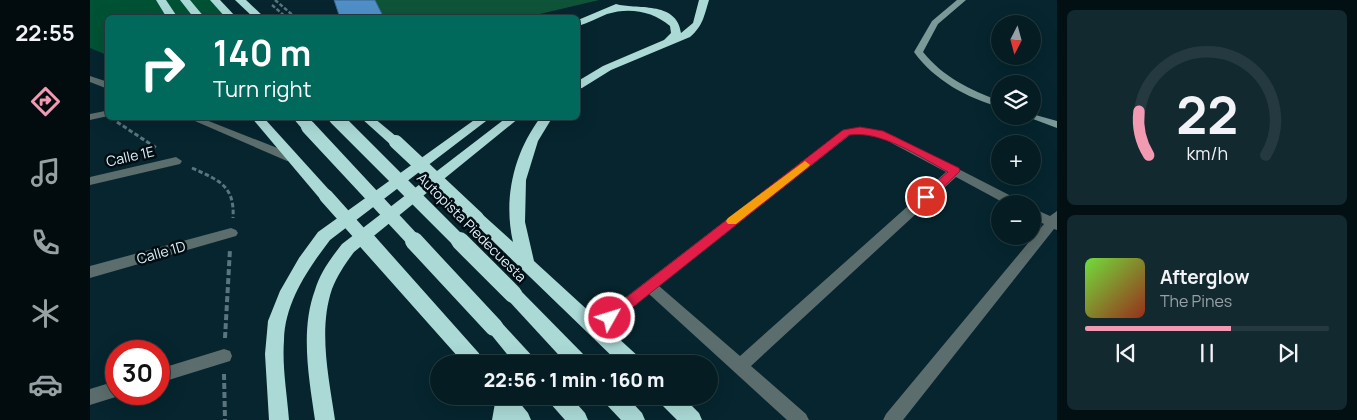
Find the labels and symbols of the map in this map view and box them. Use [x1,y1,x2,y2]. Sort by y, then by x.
north arrow [991,15,1041,65]
street label: Calle 1E [104,141,156,171]
street label: Autopista Piedecuesta [413,168,531,286]
pin [905,176,947,218]
street label: Calle 1D [134,236,188,268]
position arrow [583,291,635,343]
speed limit sign: 30 [105,340,170,405]

